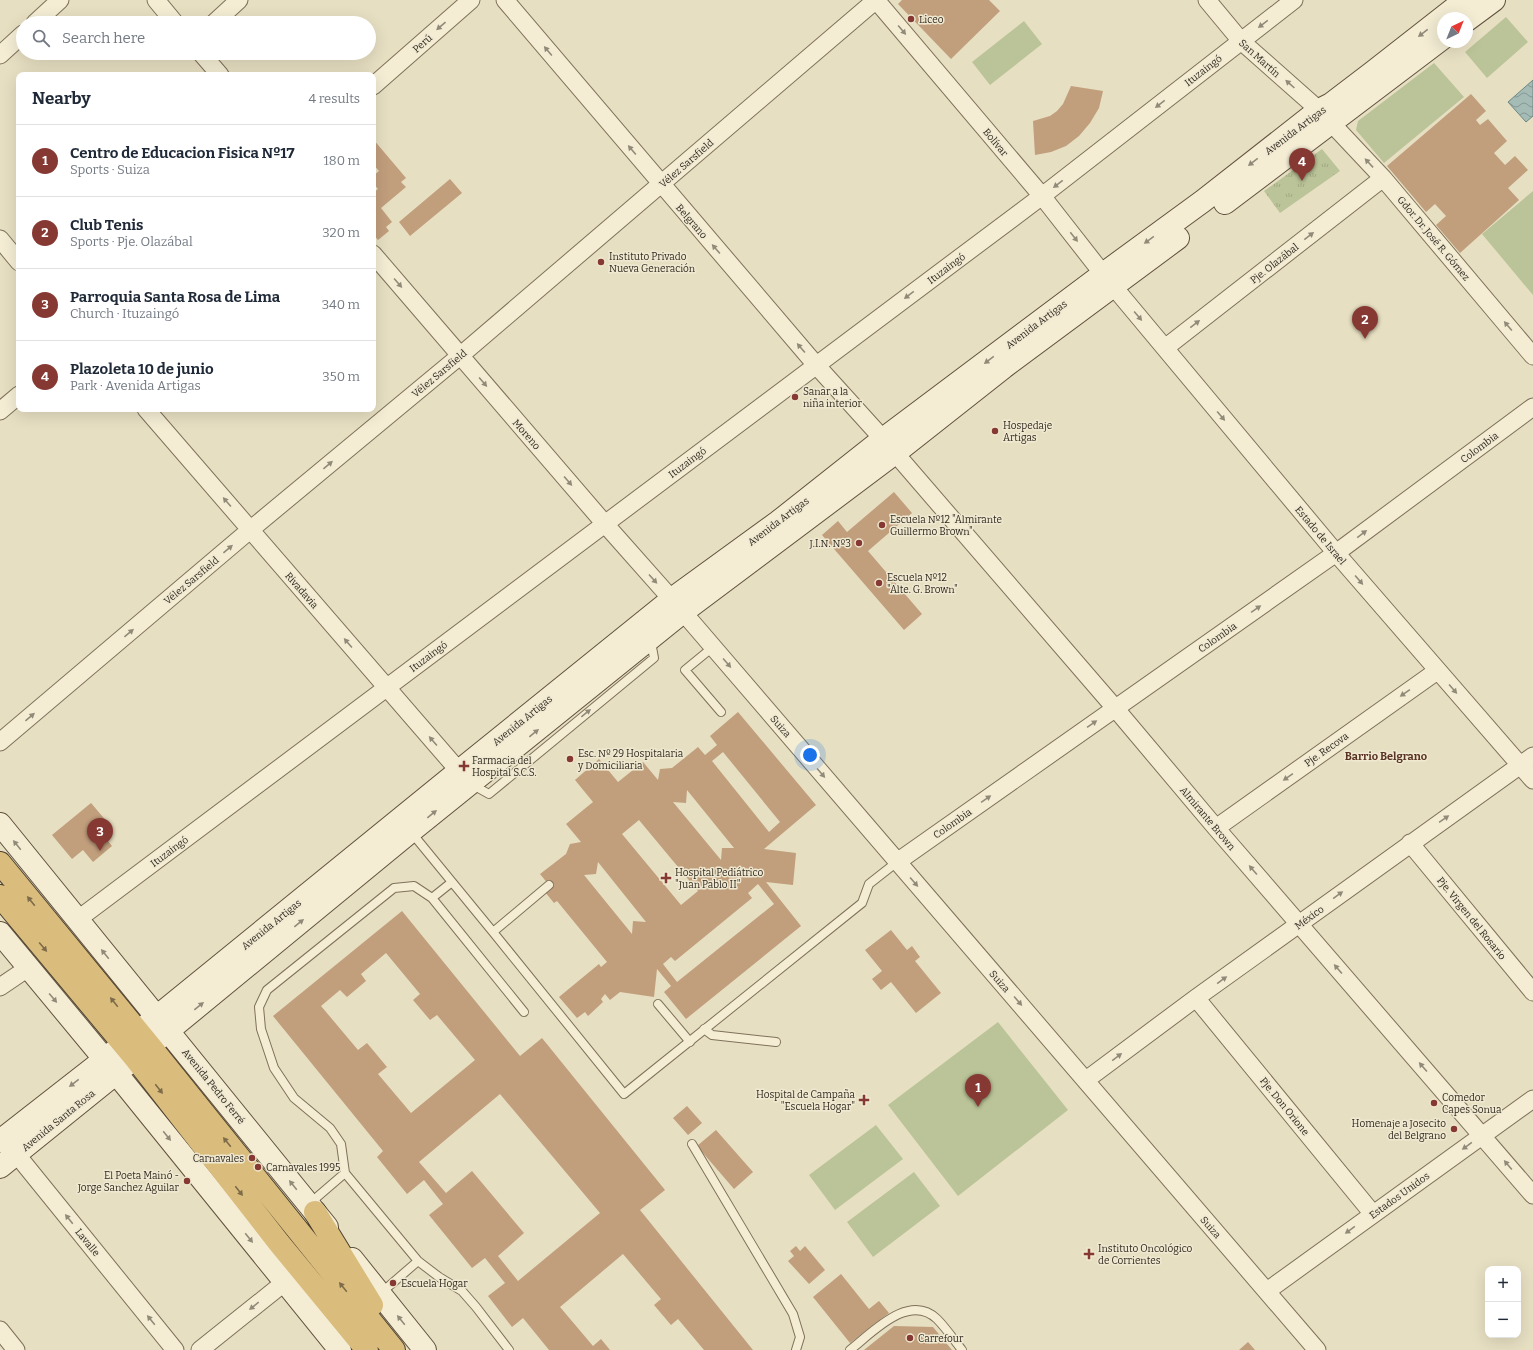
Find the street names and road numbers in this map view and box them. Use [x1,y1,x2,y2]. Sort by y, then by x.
street label: Perú [410,31,435,55]
street label: San Martín [1236,36,1284,81]
street label: Ituzaingó [1183,52,1225,89]
street label: Avenida Artigas [1263,104,1329,158]
street label: Bolívar [980,126,1011,159]
street label: Vélez Sarsfield [657,137,716,191]
street label: Gdor. Dr. José R. Gómez [1394,194,1472,283]
street label: Belgrano [673,202,710,242]
street label: Pje. Olazábal [1248,241,1301,286]
street label: Ituzaingó [925,251,968,287]
street label: Avenida Artigas [1004,298,1070,352]
street label: Vélez Sarsfield [410,347,470,400]
street label: Moreno [510,417,543,452]
street label: Colombia [1458,429,1501,466]
street label: Ituzaingó [666,445,709,481]
street label: Avenida Artigas [746,495,812,549]
street label: Estado de Israel [1292,504,1348,568]
street label: Vélez Sarsfield [162,554,222,607]
street label: Rivadavia [282,570,321,612]
street label: Colombia [1196,620,1240,655]
street label: Ituzaingó [407,639,450,675]
street label: Avenida Artigas [490,693,555,749]
street label: Suiza [767,713,793,741]
street label: Pje. Recova [1302,730,1351,769]
street label: Almirante Brown [1177,784,1238,853]
street label: Colombia [931,806,975,841]
street label: Ituzaingó [148,834,191,870]
street label: Pje. Virgen del Rosario [1434,875,1508,962]
street label: Avenida Artigas [239,897,304,953]
street label: México [1293,903,1327,932]
street label: Suiza [986,968,1012,996]
street label: Avenida Pedro Ferré [179,1047,247,1127]
street label: Pje. Don Orione [1257,1075,1311,1138]
street label: Avenida Santa Rosa [20,1087,98,1154]
street label: Estados Unidos [1367,1170,1432,1222]
street label: Suiza [1197,1214,1223,1242]
street label: Lavalle [72,1226,102,1259]

